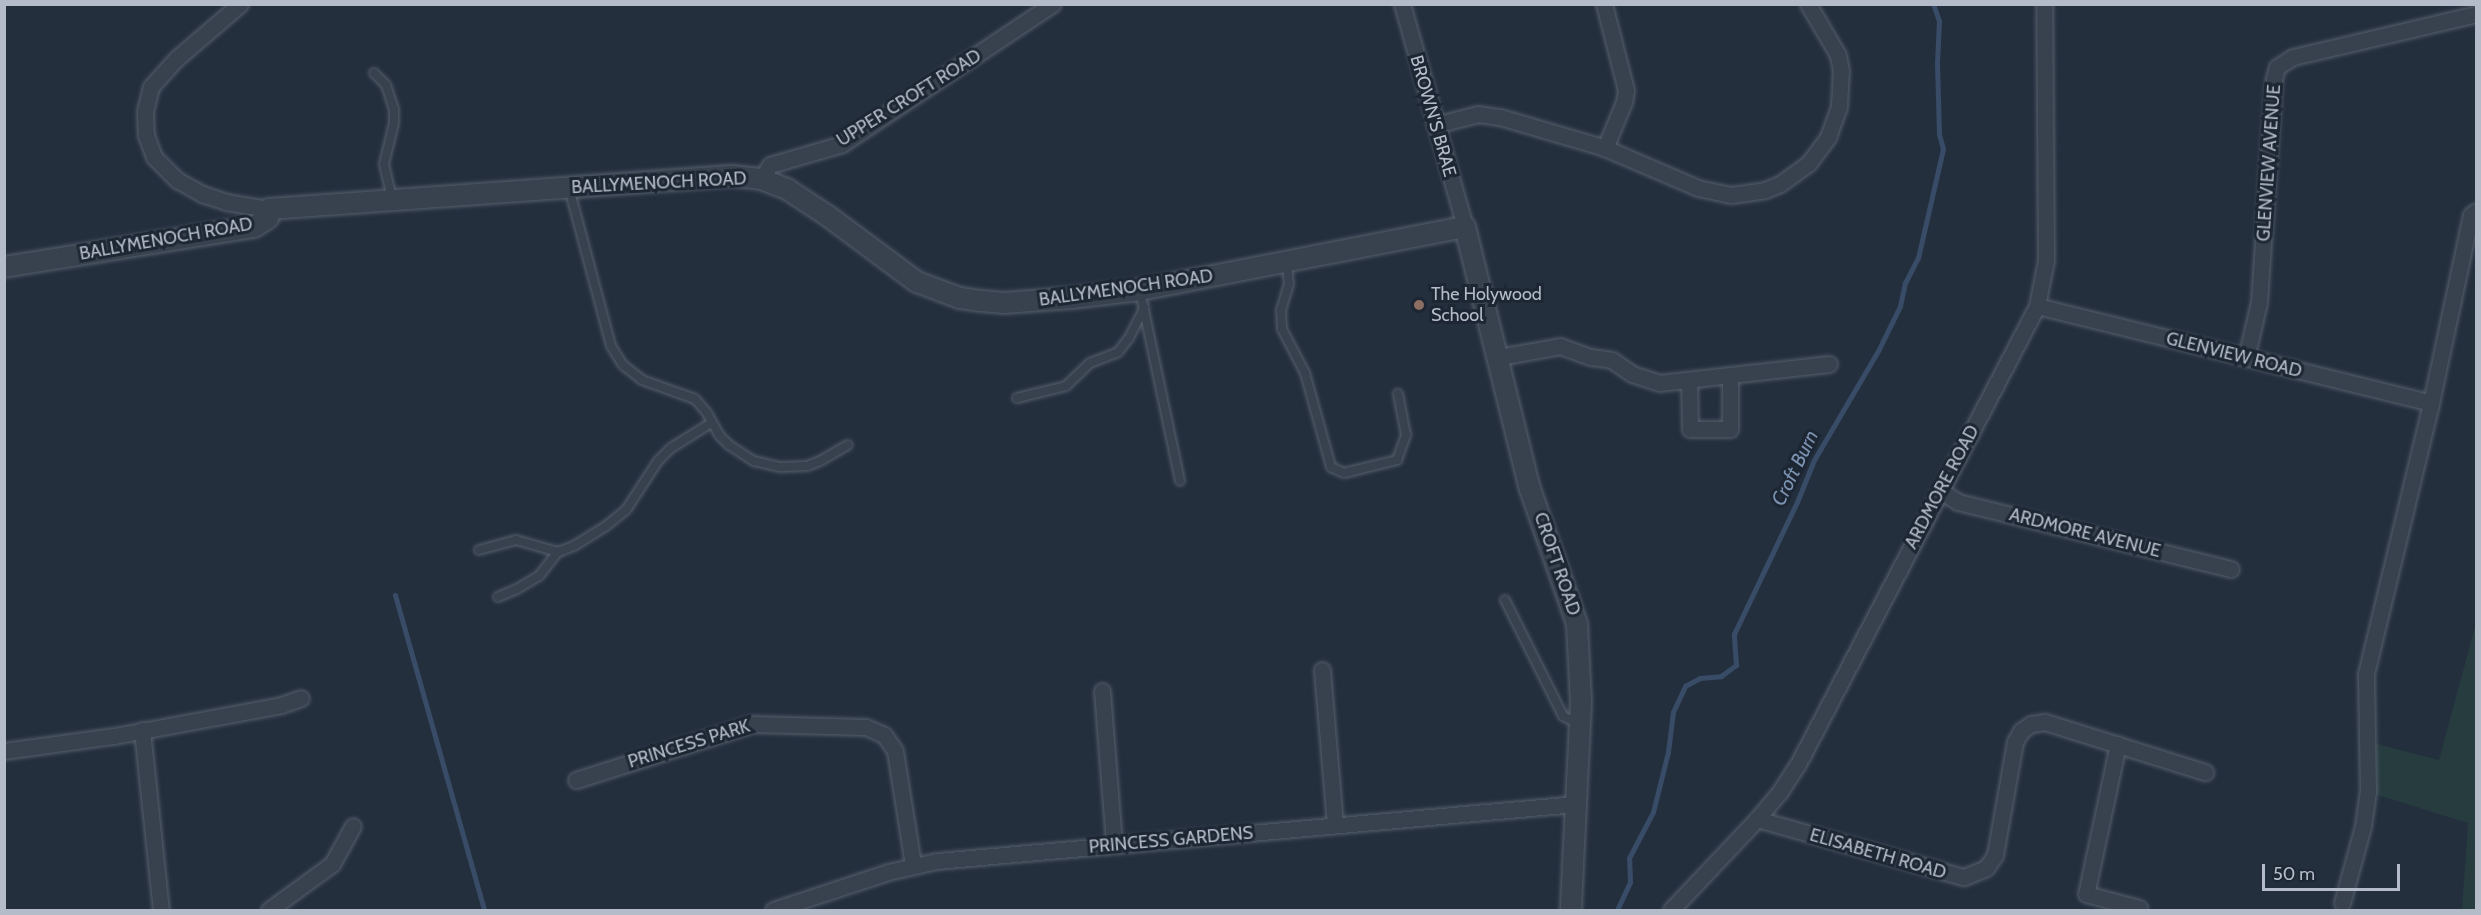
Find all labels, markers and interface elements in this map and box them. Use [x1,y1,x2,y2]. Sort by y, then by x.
street label: UPPER CROFT ROAD [833,45,985,151]
street label: BROWN'S BRAE [1405,53,1461,179]
street label: GLENVIEW AVENUE [2253,84,2285,242]
street label: BALLYMENOCH ROAD [571,168,747,198]
street label: BALLYMENOCH ROAD [78,213,254,265]
street label: BALLYMENOCH ROAD [1038,265,1214,311]
place label: The Holywood School [1431,284,1542,326]
marker: The Holywood School [1412,298,1426,312]
street label: GLENVIEW ROAD [2164,328,2304,382]
street label: ARDMORE ROAD [1900,422,1984,552]
water label: Croft Burn [1766,426,1824,510]
street label: ARDMORE AVENUE [2007,504,2163,562]
street label: CROFT ROAD [1529,510,1585,618]
street label: PRINCESS PARK [625,715,753,773]
street label: PRINCESS GARDENS [1088,822,1254,858]
street label: ELISABETH ROAD [1807,824,1949,884]
scale bar [2265,852,2403,890]
text: 50 m [2273,863,2315,885]

